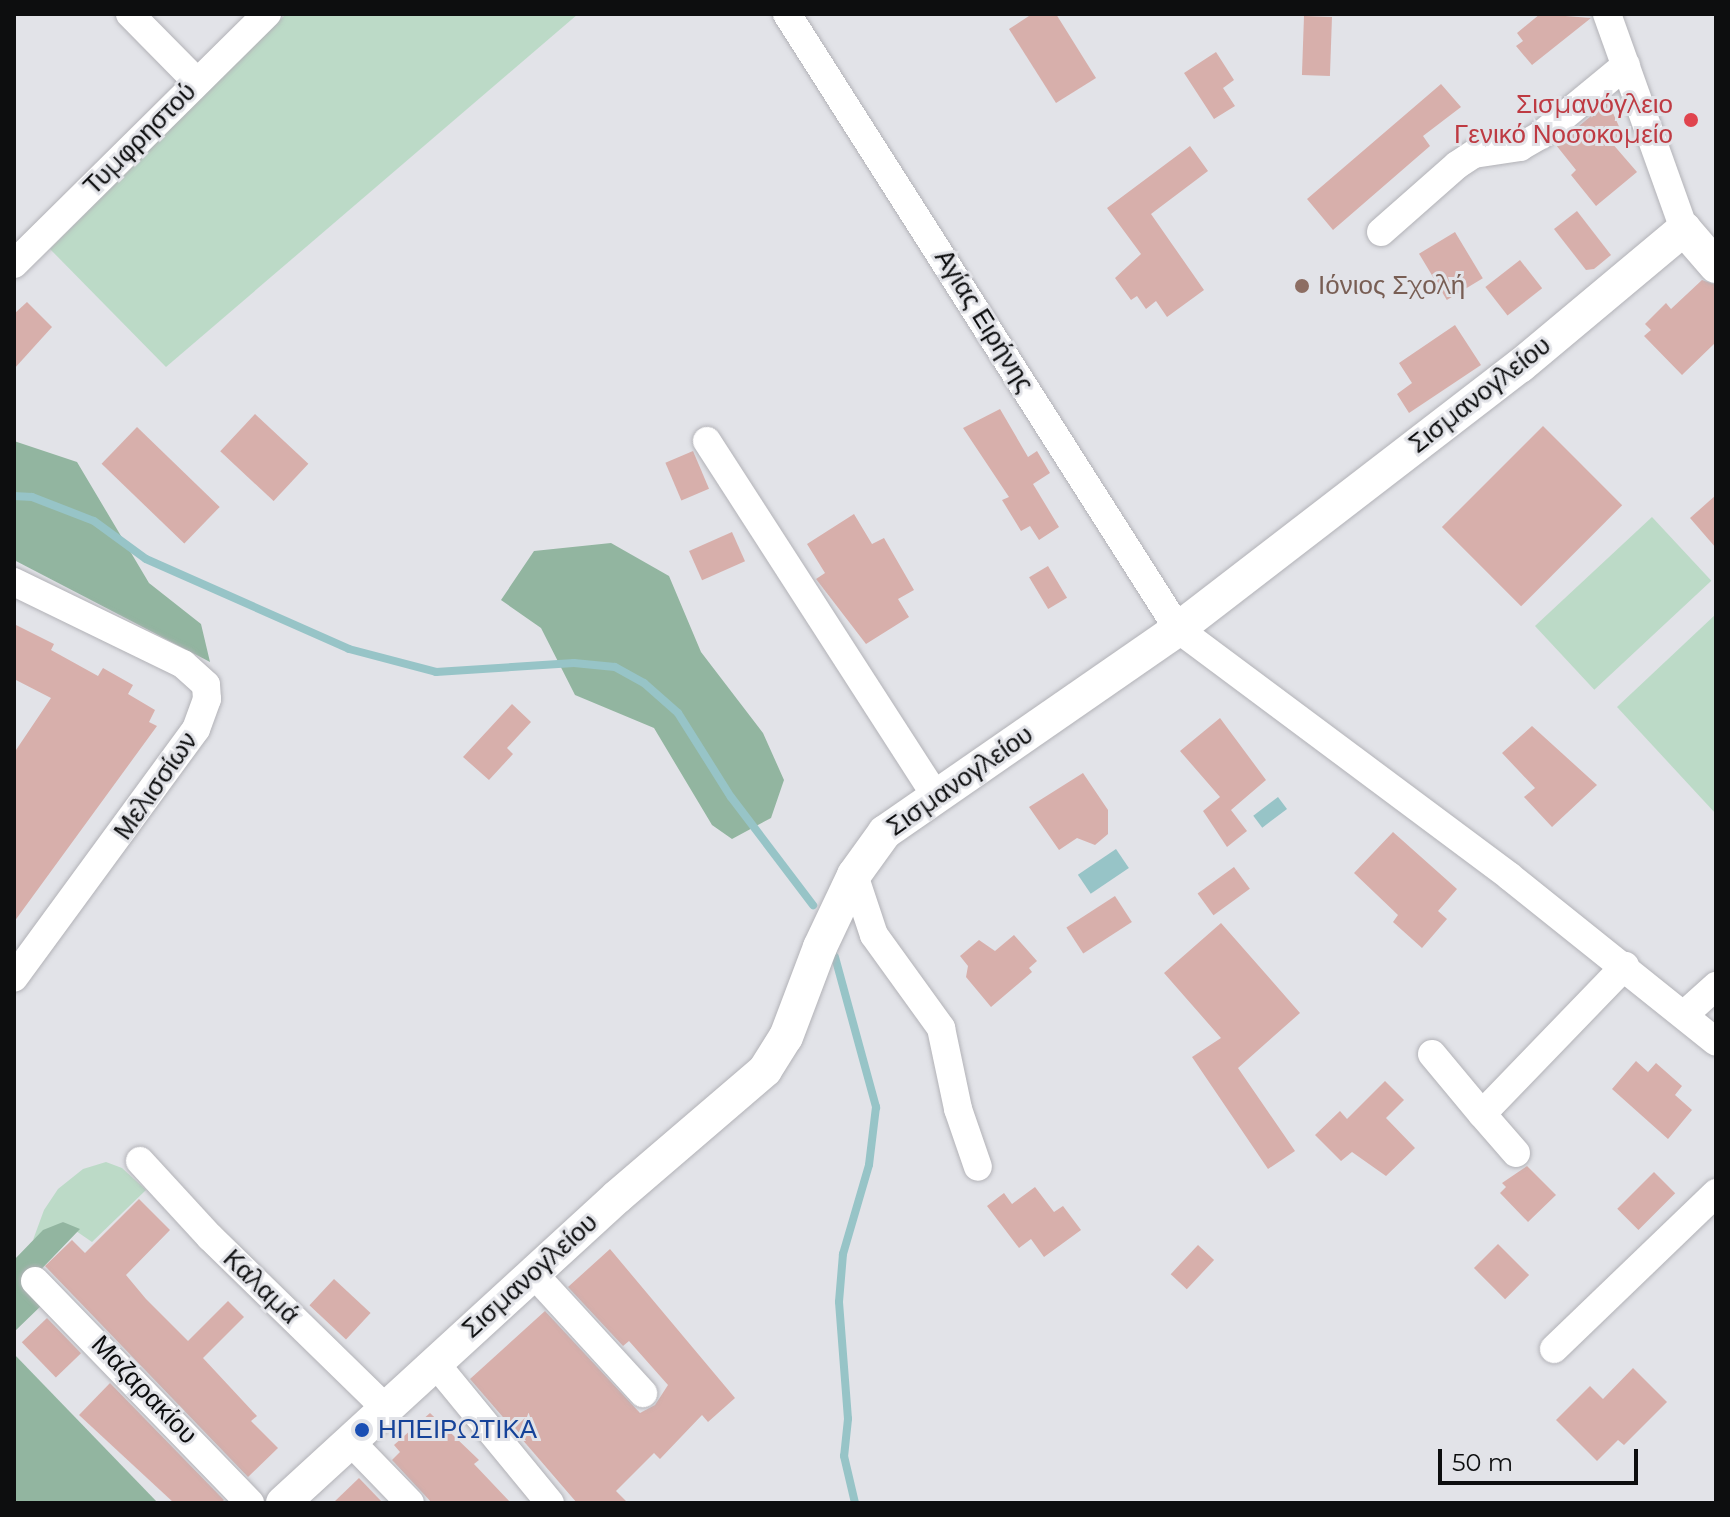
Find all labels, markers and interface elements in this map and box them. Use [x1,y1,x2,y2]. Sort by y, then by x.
street label: Τυμφρηστού [77,76,203,202]
place label: Σισμανόγλειο Γενικό Νοσοκομείο [1454,89,1673,150]
marker: Σισμανόγλειο Γενικό Νοσοκομείο [1680,109,1702,131]
street label: Αγίας Ειρήνης [928,244,1040,398]
place label: Ιόνιος Σχολή [1318,270,1465,302]
marker: Ιόνιος Σχολή [1293,277,1311,295]
street label: Σισμανογλείου [1403,330,1557,460]
street label: Σισμανογλείου [881,719,1039,843]
street label: Μελισσίων [108,726,204,846]
street label: Σισμανογλείου [456,1207,604,1345]
street label: Καλαμά [216,1243,306,1331]
street label: Μαζαρακίου [85,1329,203,1451]
place label: ΗΠΕΙΡΩΤΙΚΑ [378,1414,537,1446]
marker: ΗΠΕΙΡΩΤΙΚΑ [353,1421,371,1439]
scale bar [1442,1433,1642,1483]
text: 50 m [1452,1448,1513,1477]

